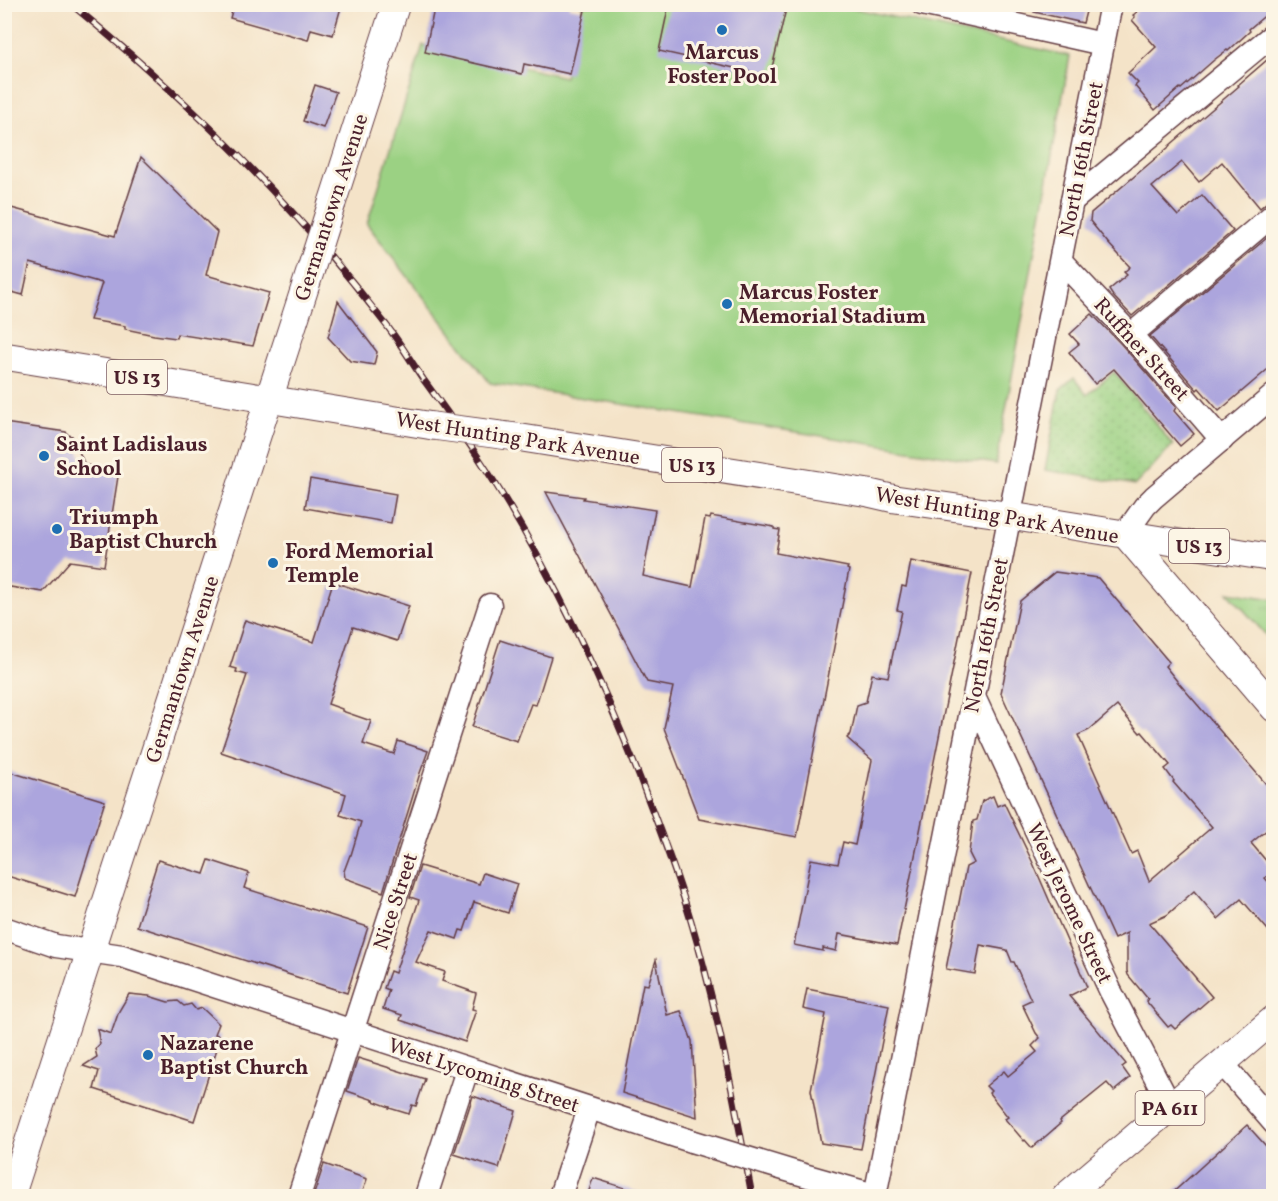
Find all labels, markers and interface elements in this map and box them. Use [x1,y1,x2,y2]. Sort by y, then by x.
marker: Marcus Foster Pool [715,23,729,37]
place label: Marcus Foster Pool [667,39,777,92]
street label: North 16th Street [1053,79,1112,239]
street label: Germantown Avenue [288,110,376,305]
place label: Marcus Foster Memorial Stadium [739,279,926,332]
street label: Ruffner Street [1086,292,1195,408]
marker: Marcus Foster Memorial Stadium [720,297,734,311]
road number: US 13 [107,360,167,394]
street label: West Hunting Park Avenue [393,406,642,473]
place label: Saint Ladislaus School [56,431,207,484]
road number: US 13 [662,448,722,482]
marker: Saint Ladislaus School [37,449,51,463]
street label: West Hunting Park Avenue [873,481,1121,552]
place label: Triumph Baptist Church [69,504,218,557]
marker: Triumph Baptist Church [50,522,64,536]
road number: US 13 [1169,529,1229,563]
place label: Ford Memorial Temple [285,538,434,591]
street label: North 16th Street [958,555,1017,715]
marker: Ford Memorial Temple [266,556,280,570]
street label: Germantown Avenue [139,572,227,767]
street label: West Jerome Street [1019,818,1119,989]
street label: Nice Street [367,849,426,954]
place label: Nazarene Baptist Church [160,1030,309,1083]
street label: West Lycoming Street [384,1032,583,1121]
marker: Nazarene Baptist Church [141,1048,155,1062]
road number: PA 611 [1136,1091,1204,1125]

